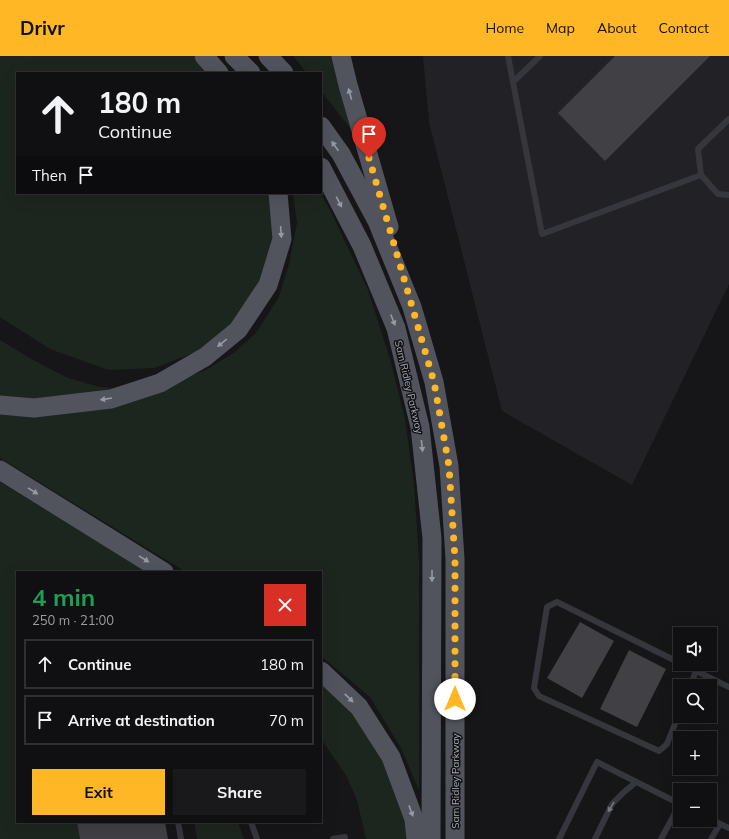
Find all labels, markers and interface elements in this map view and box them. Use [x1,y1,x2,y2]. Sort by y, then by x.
text: Drivr [20,16,65,40]
text: Home [485,19,524,37]
text: Map [546,19,575,37]
text: About [597,19,637,37]
text: Contact [659,19,709,37]
text: 180 m [98,85,181,120]
icon: ahead [32,88,84,140]
one-way arrow [347,88,353,100]
pin [352,117,386,158]
text: Continue [98,120,172,143]
icon: arrive [358,123,380,145]
one-way arrow [331,140,339,151]
icon: arrive [75,164,97,186]
text: Then [32,166,67,185]
one-way arrow [336,196,342,208]
one-way arrow [278,226,285,238]
one-way arrow [390,315,396,327]
one-way arrow [217,339,227,348]
street label: Sam Ridley Parkway [392,339,426,436]
one-way arrow [100,396,112,402]
one-way arrow [419,440,425,452]
one-way arrow [27,487,39,494]
one-way arrow [139,555,149,563]
one-way arrow [429,570,435,583]
text: 4 min [32,582,95,612]
button: close [264,584,306,626]
text: 250 m · 21:00 [32,612,114,628]
map controls [673,627,717,827]
button: sound [673,627,717,671]
icon: ahead [34,653,56,675]
text: Continue [68,655,131,674]
text: 180 m [260,655,304,674]
position arrow [434,678,476,720]
button: search [673,679,717,723]
one-way arrow [344,693,354,703]
icon: arrive [34,709,56,731]
text: Arrive at destination [68,711,215,730]
text: 70 m [269,711,304,730]
button: + [673,731,717,775]
street label: Sam Ridley Parkway [449,733,462,829]
button: Exit [32,769,165,815]
button: Share [173,769,306,815]
button: − [673,783,717,827]
one-way arrow [608,801,615,813]
one-way arrow [408,805,414,817]

